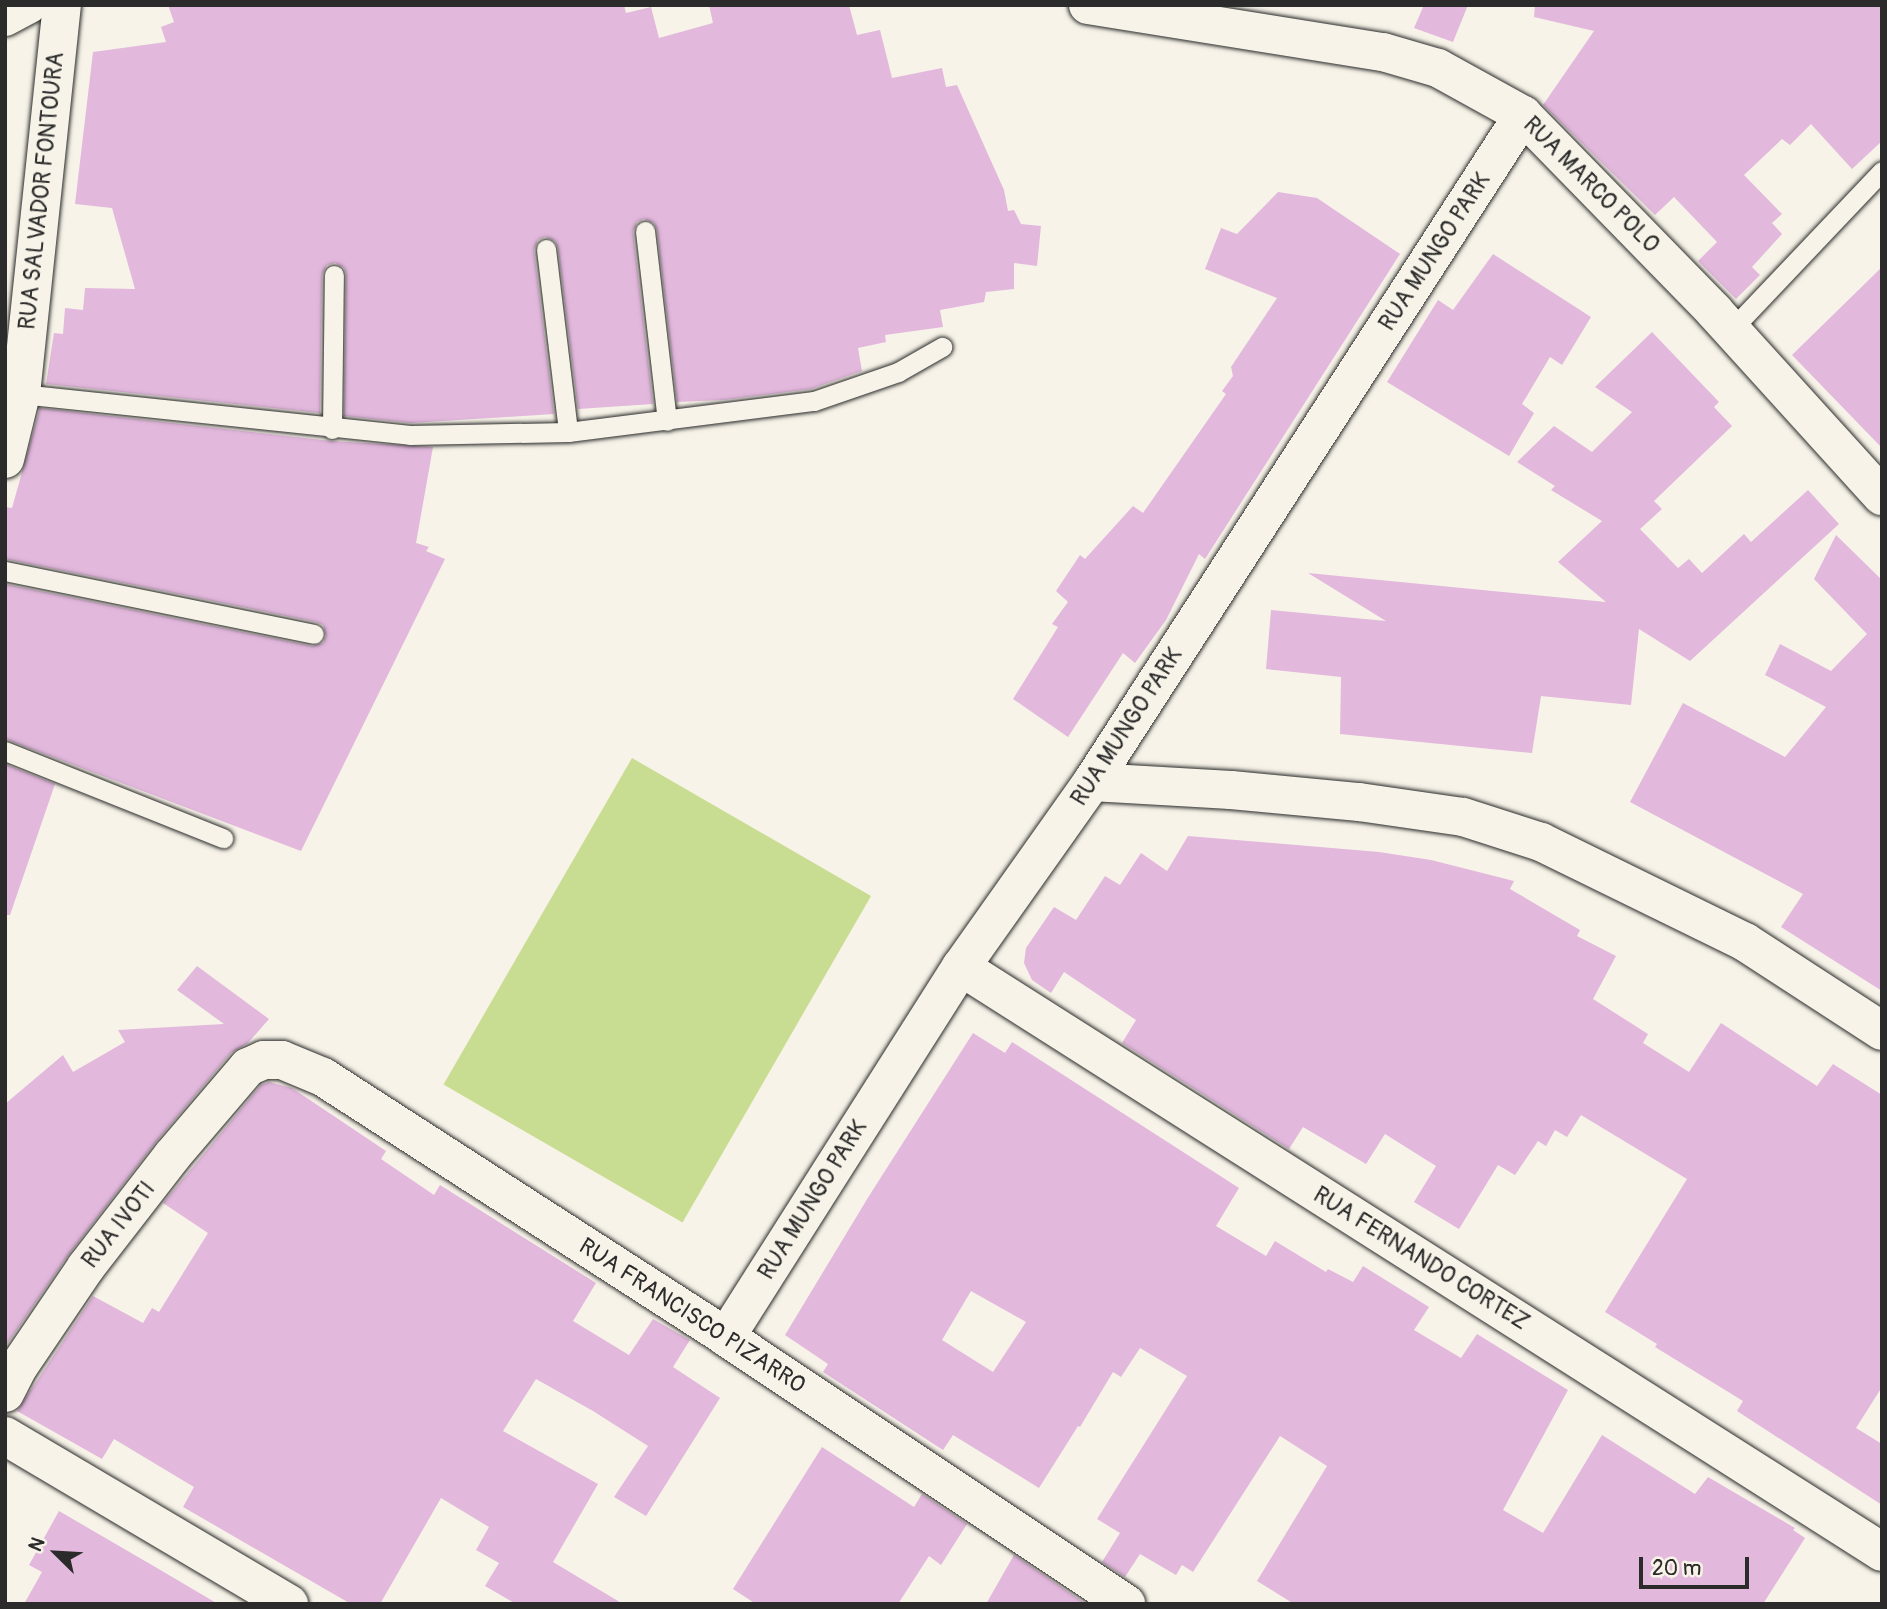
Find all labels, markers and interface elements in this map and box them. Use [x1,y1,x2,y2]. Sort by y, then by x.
street label: RUA SALVADOR FONTOURA [14,51,70,331]
street label: RUA MARCO POLO [1517,111,1665,259]
street label: RUA MUNGO PARK [1374,168,1496,336]
street label: RUA MUNGO PARK [1066,643,1188,811]
street label: RUA MUNGO PARK [753,1115,873,1285]
street label: RUA IVOTI [77,1176,161,1274]
street label: RUA FERNANDO CORTEZ [1308,1181,1534,1337]
street label: RUA FRANCISCO PIZARRO [574,1233,810,1399]
north arrow [21,1518,91,1588]
text: N [23,1534,50,1555]
scale bar [1642,1542,1752,1586]
text: 20 m [1652,1555,1701,1582]

